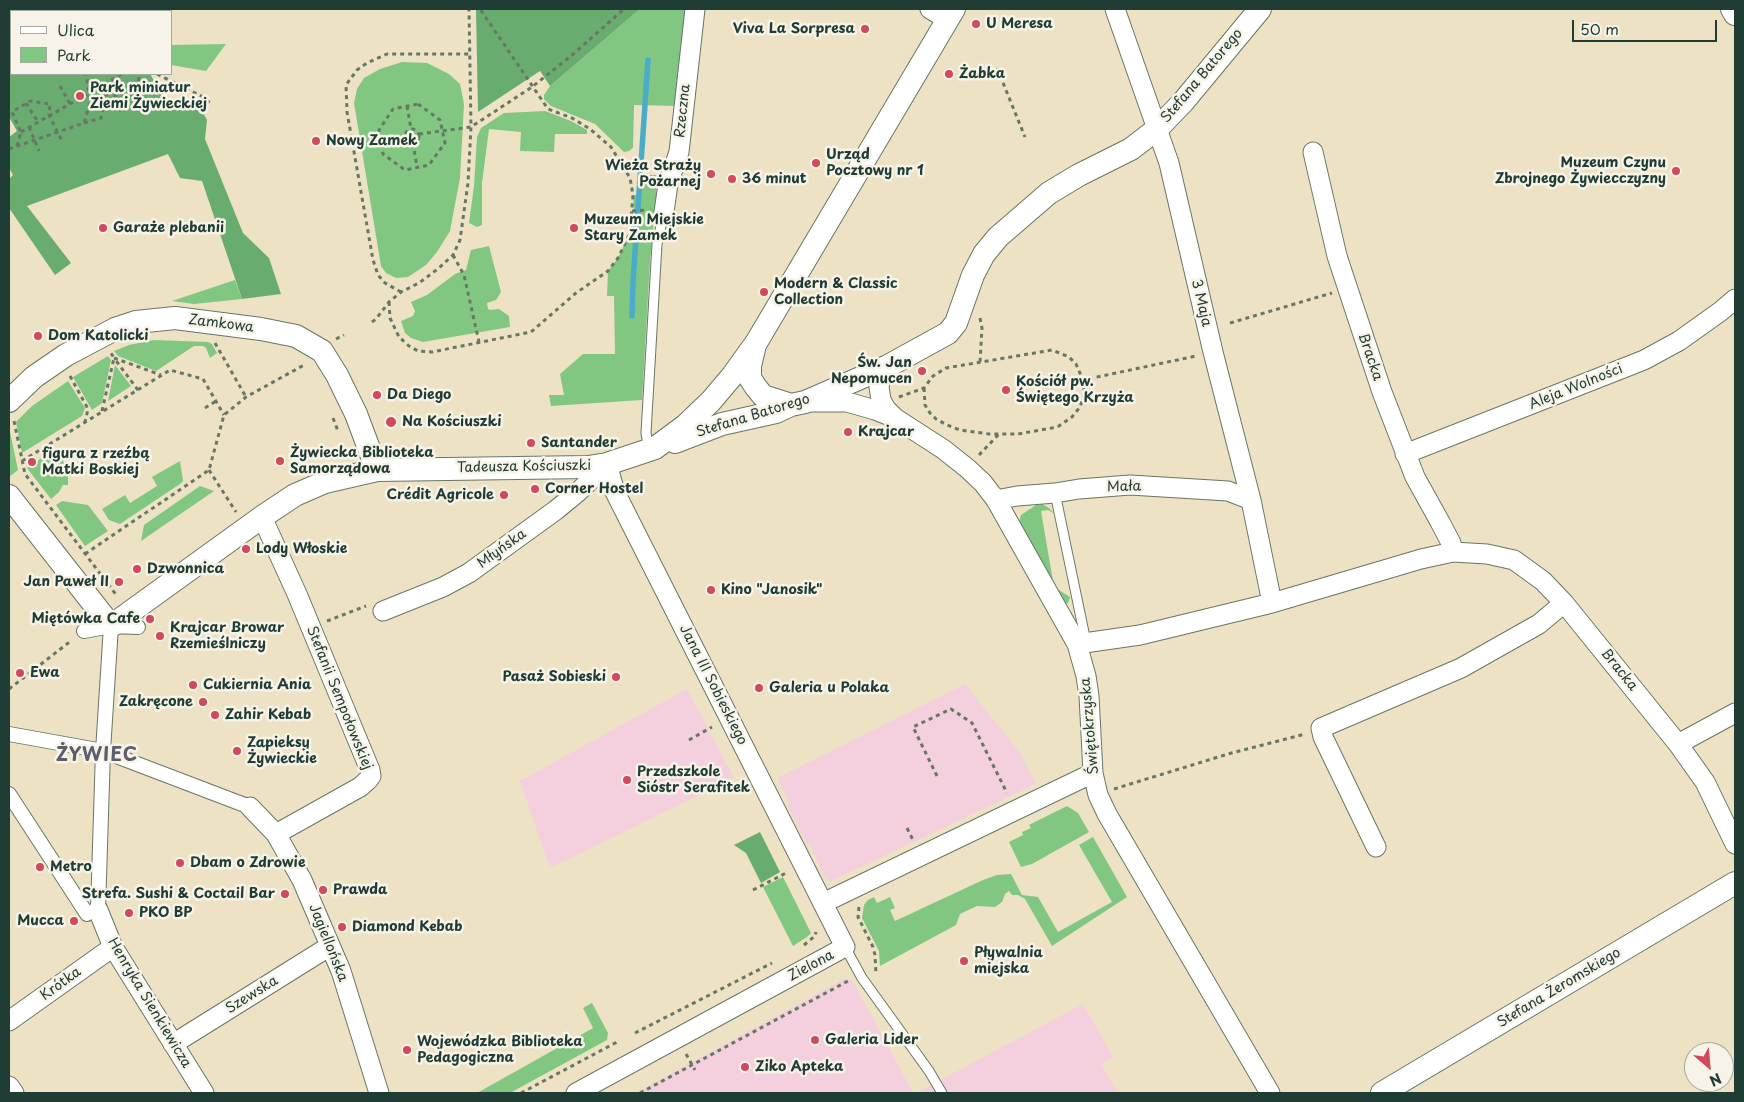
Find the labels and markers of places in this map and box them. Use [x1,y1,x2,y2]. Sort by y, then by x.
place label: U Meresa [986,16,1053,32]
marker: U Meresa [970,18,982,30]
place label: Viva La Sorpresa [733,21,855,37]
marker: Viva La Sorpresa [859,23,871,35]
place label: Żabka [959,66,1005,82]
marker: Żabka [943,68,955,80]
place label: Park miniatur Ziemi Żywieckiej [90,80,207,112]
marker: Park miniatur Ziemi Żywieckiej [74,90,86,102]
place label: Nowy Zamek [326,133,417,149]
marker: Nowy Zamek [310,135,322,147]
place label: Urząd Pocztowy nr 1 [826,147,924,180]
place label: Muzeum Czynu Zbrojnego Żywiecczyzny [1495,155,1666,188]
marker: Urząd Pocztowy nr 1 [810,157,822,169]
place label: Wieża Straży Pożarnej [605,158,701,190]
marker: Muzeum Czynu Zbrojnego Żywiecczyzny [1670,165,1682,177]
marker: Wieża Straży Pożarnej [705,168,717,180]
place label: 36 minut [742,171,807,187]
marker: 36 minut [726,173,738,185]
place label: Muzeum Miejskie Stary Zamek [584,212,704,244]
place label: Garaże plebanii [113,220,224,236]
marker: Garaże plebanii [97,222,109,234]
marker: Muzeum Miejskie Stary Zamek [568,222,580,234]
place label: Modern & Classic Collection [774,276,898,308]
marker: Modern & Classic Collection [758,286,770,298]
place label: Dom Katolicki [48,328,149,344]
marker: Dom Katolicki [32,330,44,342]
place label: Św. Jan Nepomucen [831,355,912,388]
marker: Św. Jan Nepomucen [916,365,928,377]
place label: Kościół pw. Świętego Krzyża [1016,374,1134,407]
marker: Kościół pw. Świętego Krzyża [1000,384,1012,396]
place label: Da Diego [387,387,451,403]
marker: Da Diego [371,389,383,401]
place label: Na Kościuszki [402,414,501,430]
marker: Na Kościuszki [384,415,398,429]
place label: Krajcar [858,424,914,440]
marker: Krajcar [842,426,854,438]
place label: Santander [541,435,617,451]
marker: Santander [525,437,537,449]
place label: Żywiecka Biblioteka Samorządowa [290,445,434,478]
place label: figura z rzeźbą Matki Boskiej [42,446,150,478]
marker: Żywiecka Biblioteka Samorządowa [274,455,286,467]
marker: figura z rzeźbą Matki Boskiej [26,456,38,468]
place label: Corner Hostel [545,481,643,497]
marker: Corner Hostel [529,483,541,495]
place label: Crédit Agricole [387,487,494,503]
marker: Crédit Agricole [498,489,510,501]
place label: Lody Włoskie [256,541,347,557]
marker: Lody Włoskie [240,543,252,555]
place label: Dzwonnica [147,561,224,577]
marker: Dzwonnica [131,563,143,575]
place label: Jan Paweł II [23,574,109,590]
marker: Jan Paweł II [113,576,125,588]
place label: Kino "Janosik" [721,582,822,598]
marker: Kino "Janosik" [705,584,717,596]
place label: Miętówka Cafe [31,611,140,627]
marker: Miętówka Cafe [144,613,156,625]
place label: Krajcar Browar Rzemieślniczy [170,620,284,652]
marker: Krajcar Browar Rzemieślniczy [154,630,166,642]
place label: Ewa [30,665,60,681]
marker: Ewa [14,667,26,679]
place label: Pasaż Sobieski [502,669,606,685]
marker: Pasaż Sobieski [610,671,622,683]
place label: Cukiernia Ania [203,677,311,693]
marker: Cukiernia Ania [187,679,199,691]
place label: Galeria u Polaka [769,680,889,696]
marker: Galeria u Polaka [753,682,765,694]
place label: Zakręcone [119,694,193,710]
marker: Zakręcone [197,696,209,708]
place label: Zahir Kebab [225,707,311,723]
marker: Zahir Kebab [209,709,221,721]
place label: Zapieksy Żywieckie [247,735,317,768]
marker: Zapieksy Żywieckie [231,745,243,757]
place label: Przedszkole Sióstr Serafitek [637,764,750,796]
marker: Przedszkole Sióstr Serafitek [621,774,633,786]
place label: Dbam o Zdrowie [190,855,306,871]
marker: Dbam o Zdrowie [174,857,186,869]
place label: Metro [50,859,92,875]
marker: Metro [34,861,46,873]
place label: Prawda [333,882,387,898]
marker: Prawda [317,884,329,896]
place label: Strefa. Sushi & Coctail Bar [82,886,275,902]
marker: Strefa. Sushi & Coctail Bar [279,888,291,900]
place label: PKO BP [139,905,192,921]
marker: PKO BP [123,907,135,919]
place label: Mucca [17,913,64,929]
marker: Mucca [68,915,80,927]
place label: Diamond Kebab [352,919,463,935]
marker: Diamond Kebab [336,921,348,933]
place label: Pływalnia miejska [974,945,1043,978]
marker: Pływalnia miejska [958,955,970,967]
place label: Galeria Lider [825,1032,918,1048]
place label: Wojewódzka Biblioteka Pedagogiczna [417,1034,583,1066]
marker: Galeria Lider [809,1034,821,1046]
marker: Wojewódzka Biblioteka Pedagogiczna [401,1044,413,1056]
place label: Ziko Apteka [755,1059,843,1075]
marker: Ziko Apteka [739,1061,751,1073]

